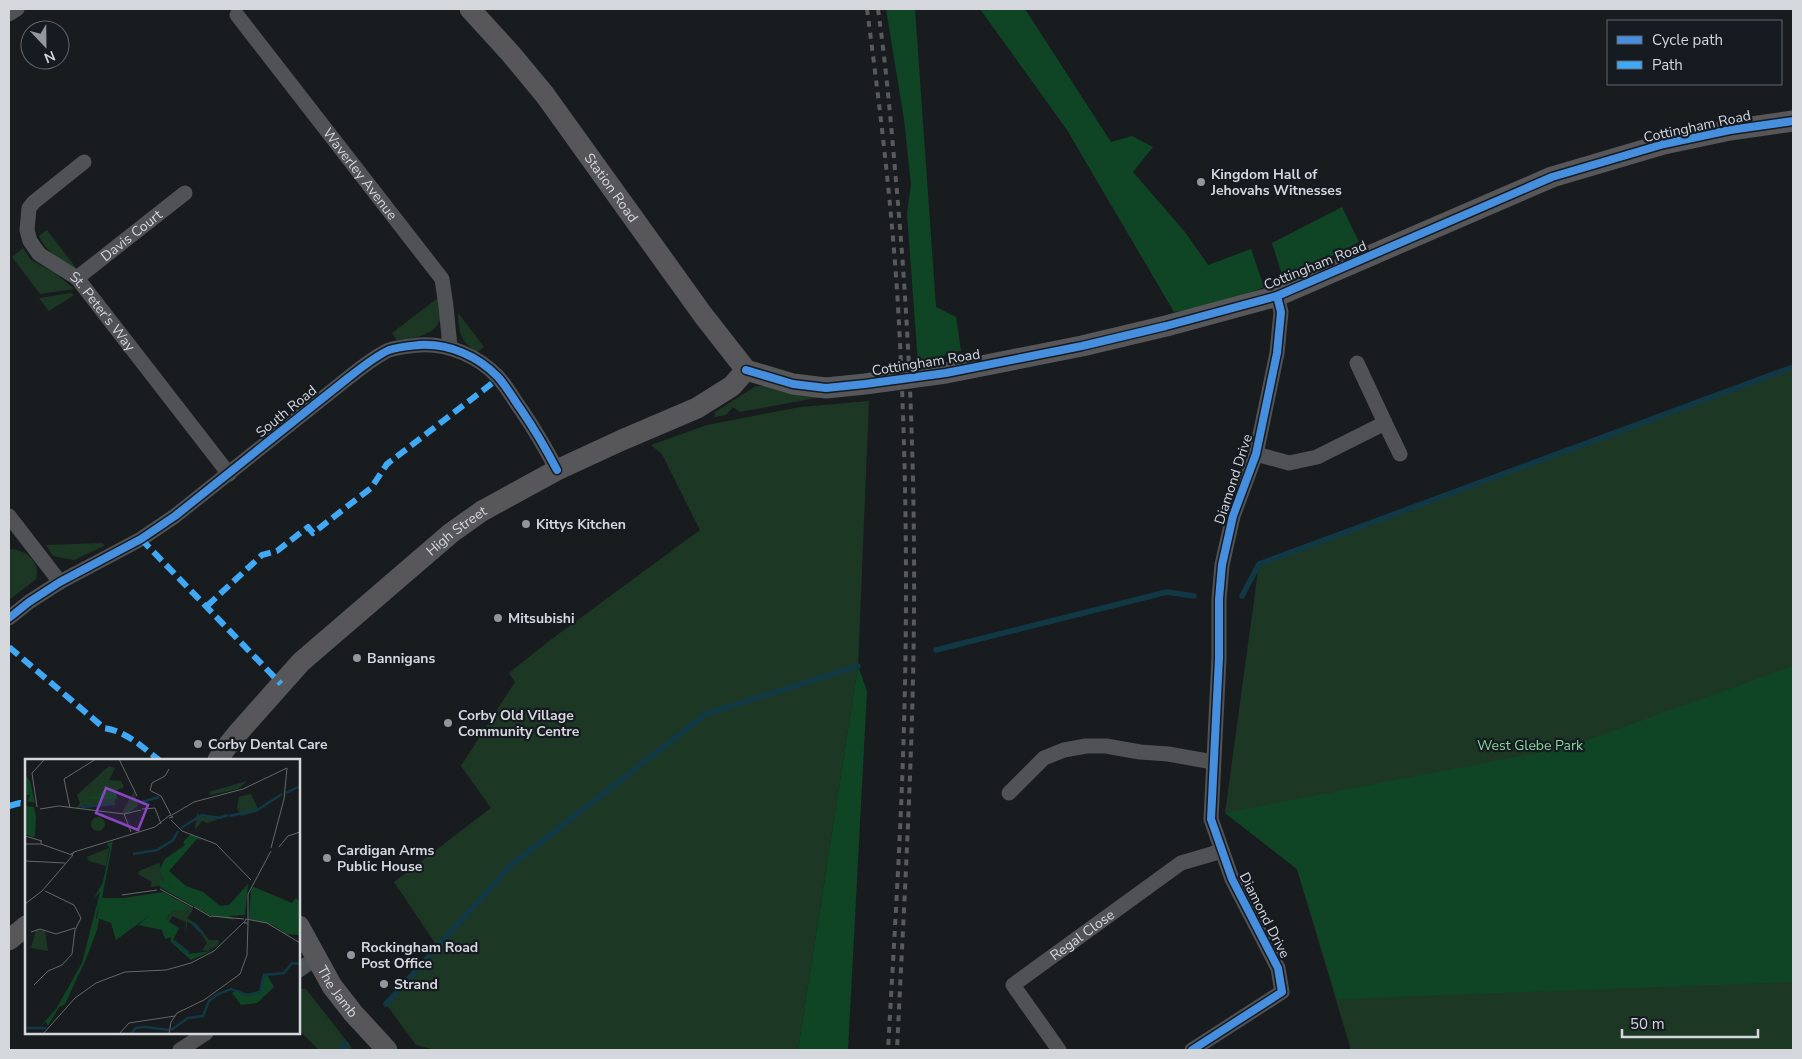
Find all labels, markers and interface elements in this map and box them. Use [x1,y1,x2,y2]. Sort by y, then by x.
north arrow [20,20,70,70]
legend [1607,20,1782,85]
text: Cycle path [1652,30,1723,50]
text: N [41,46,58,67]
text: Path [1652,55,1683,75]
street label: Cottingham Road [1642,106,1752,147]
street label: Waverley Avenue [318,124,402,224]
street label: Station Road [580,149,642,226]
place label: Kingdom Hall of Jehovahs Witnesses [1210,165,1342,200]
marker: Kingdom Hall of Jehovahs Witnesses [1195,176,1207,188]
street label: Davis Court [97,205,166,266]
street label: Cottingham Road [1261,236,1369,295]
street label: St. Peter's Way [66,267,140,356]
street label: Cottingham Road [871,345,981,380]
street label: South Road [252,381,321,442]
street label: Diamond Drive [1210,432,1257,527]
street label: High Street [422,501,490,560]
place label: Kittys Kitchen [536,515,626,534]
marker: Kittys Kitchen [520,518,532,530]
place label: Mitsubishi [508,609,575,628]
marker: Mitsubishi [492,612,504,624]
place label: Bannigans [367,649,436,668]
marker: Bannigans [351,652,363,664]
place label: Corby Old Village Community Centre [458,706,580,741]
marker: Corby Old Village Community Centre [442,717,454,729]
place label: Corby Dental Care [208,735,328,754]
park label: West Glebe Park [1477,736,1584,755]
marker: Corby Dental Care [192,738,204,750]
inset map [25,759,300,1034]
place label: Cardigan Arms Public House [337,841,435,876]
marker: Cardigan Arms Public House [321,852,333,864]
street label: Diamond Drive [1235,869,1294,961]
street label: Regal Close [1046,905,1119,965]
place label: Rockingham Road Post Office [361,938,478,973]
marker: Rockingham Road Post Office [345,949,357,961]
street label: The Jamb [313,962,362,1022]
place label: Strand [394,975,438,994]
marker: Strand [378,978,390,990]
scale bar [1622,1006,1758,1038]
text: 50 m [1630,1014,1665,1034]

